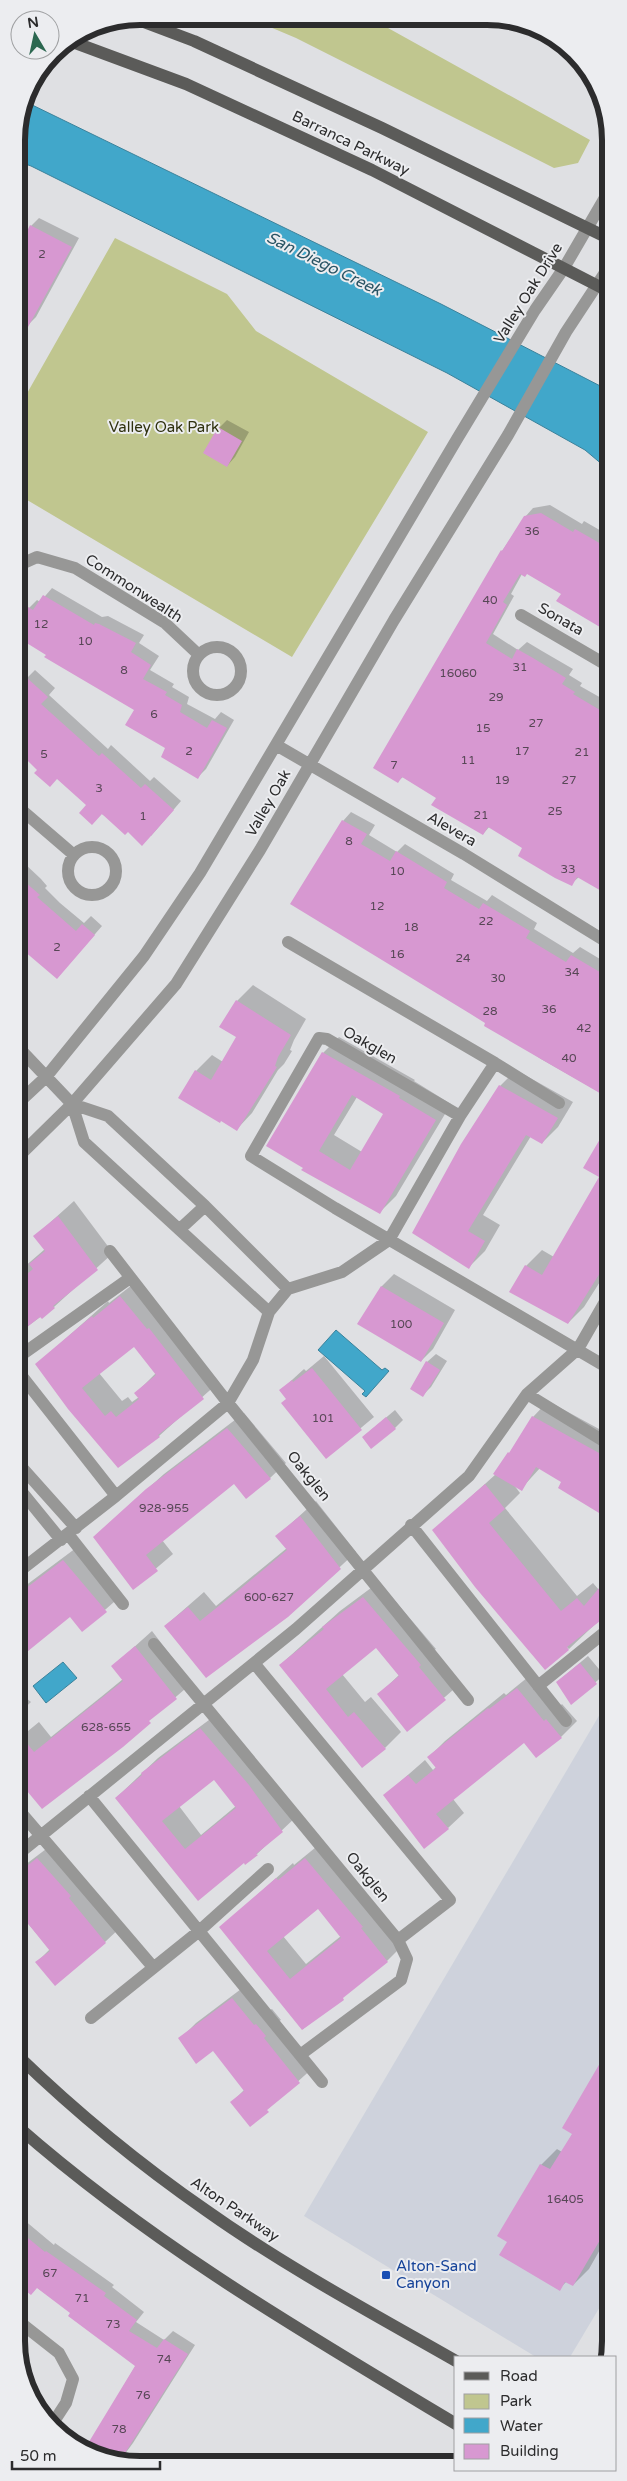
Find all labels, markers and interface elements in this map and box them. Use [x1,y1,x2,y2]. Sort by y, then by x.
north arrow [10,10,60,60]
text: N [26,13,40,32]
street label: Barranca Parkway [289,107,413,179]
water label: San Diego Creek [263,228,386,301]
street label: Valley Oak Drive [490,239,566,347]
house number: 2 [38,247,46,261]
park label: Valley Oak Park [109,418,219,436]
house number: 36 [524,524,540,538]
street label: Commonwealth [82,550,186,626]
house number: 40 [482,593,498,607]
street label: Sonata [535,599,587,639]
house number: 12 [33,617,49,631]
house number: 10 [77,634,93,648]
house number: 31 [512,660,528,674]
house number: 8 [120,663,128,677]
house number: 16060 [439,666,477,680]
house number: 29 [488,690,504,704]
house number: 6 [150,707,158,721]
house number: 27 [528,716,544,730]
house number: 15 [475,721,491,735]
house number: 2 [185,744,193,758]
house number: 17 [514,744,530,758]
house number: 21 [574,745,590,759]
house number: 5 [40,747,48,761]
house number: 11 [460,753,476,767]
house number: 7 [390,758,398,772]
street label: Valley Oak [242,766,294,840]
house number: 19 [494,773,510,787]
house number: 27 [561,773,577,787]
house number: 3 [95,781,103,795]
house number: 25 [547,804,563,818]
street label: Alevera [424,808,480,850]
house number: 21 [473,808,489,822]
house number: 1 [139,809,147,823]
house number: 8 [345,834,353,848]
house number: 33 [560,862,576,876]
house number: 10 [389,864,405,878]
house number: 12 [369,899,385,913]
house number: 22 [478,914,494,928]
house number: 18 [403,920,419,934]
house number: 2 [53,940,61,954]
house number: 16 [389,947,405,961]
house number: 24 [455,951,471,965]
house number: 34 [564,965,580,979]
house number: 30 [490,971,506,985]
house number: 36 [541,1002,557,1016]
house number: 28 [482,1004,498,1018]
house number: 42 [576,1021,592,1035]
street label: Oakglen [340,1022,400,1068]
house number: 40 [561,1051,577,1065]
house number: 100 [390,1317,413,1331]
house number: 101 [312,1411,334,1425]
street label: Oakglen [283,1447,335,1505]
house number: 928-955 [139,1501,189,1515]
house number: 600-627 [244,1590,294,1604]
house number: 628-655 [81,1720,131,1734]
street label: Oakglen [342,1848,394,1906]
street label: Alton Parkway [187,2173,283,2245]
house number: 16405 [546,2192,584,2206]
place label: Alton-Sand Canyon [396,2257,477,2292]
house number: 67 [42,2266,58,2280]
marker: Alton-Sand Canyon [380,2269,392,2281]
house number: 71 [74,2291,90,2305]
house number: 73 [105,2317,121,2331]
house number: 74 [156,2352,172,2366]
legend [454,2356,617,2471]
text: Road [500,2367,538,2385]
house number: 76 [135,2388,151,2402]
text: Park [500,2392,532,2410]
text: Water [500,2417,543,2435]
house number: 78 [111,2422,127,2436]
scale bar [12,2438,160,2470]
text: Building [500,2442,559,2460]
text: 50 m [20,2447,57,2465]

